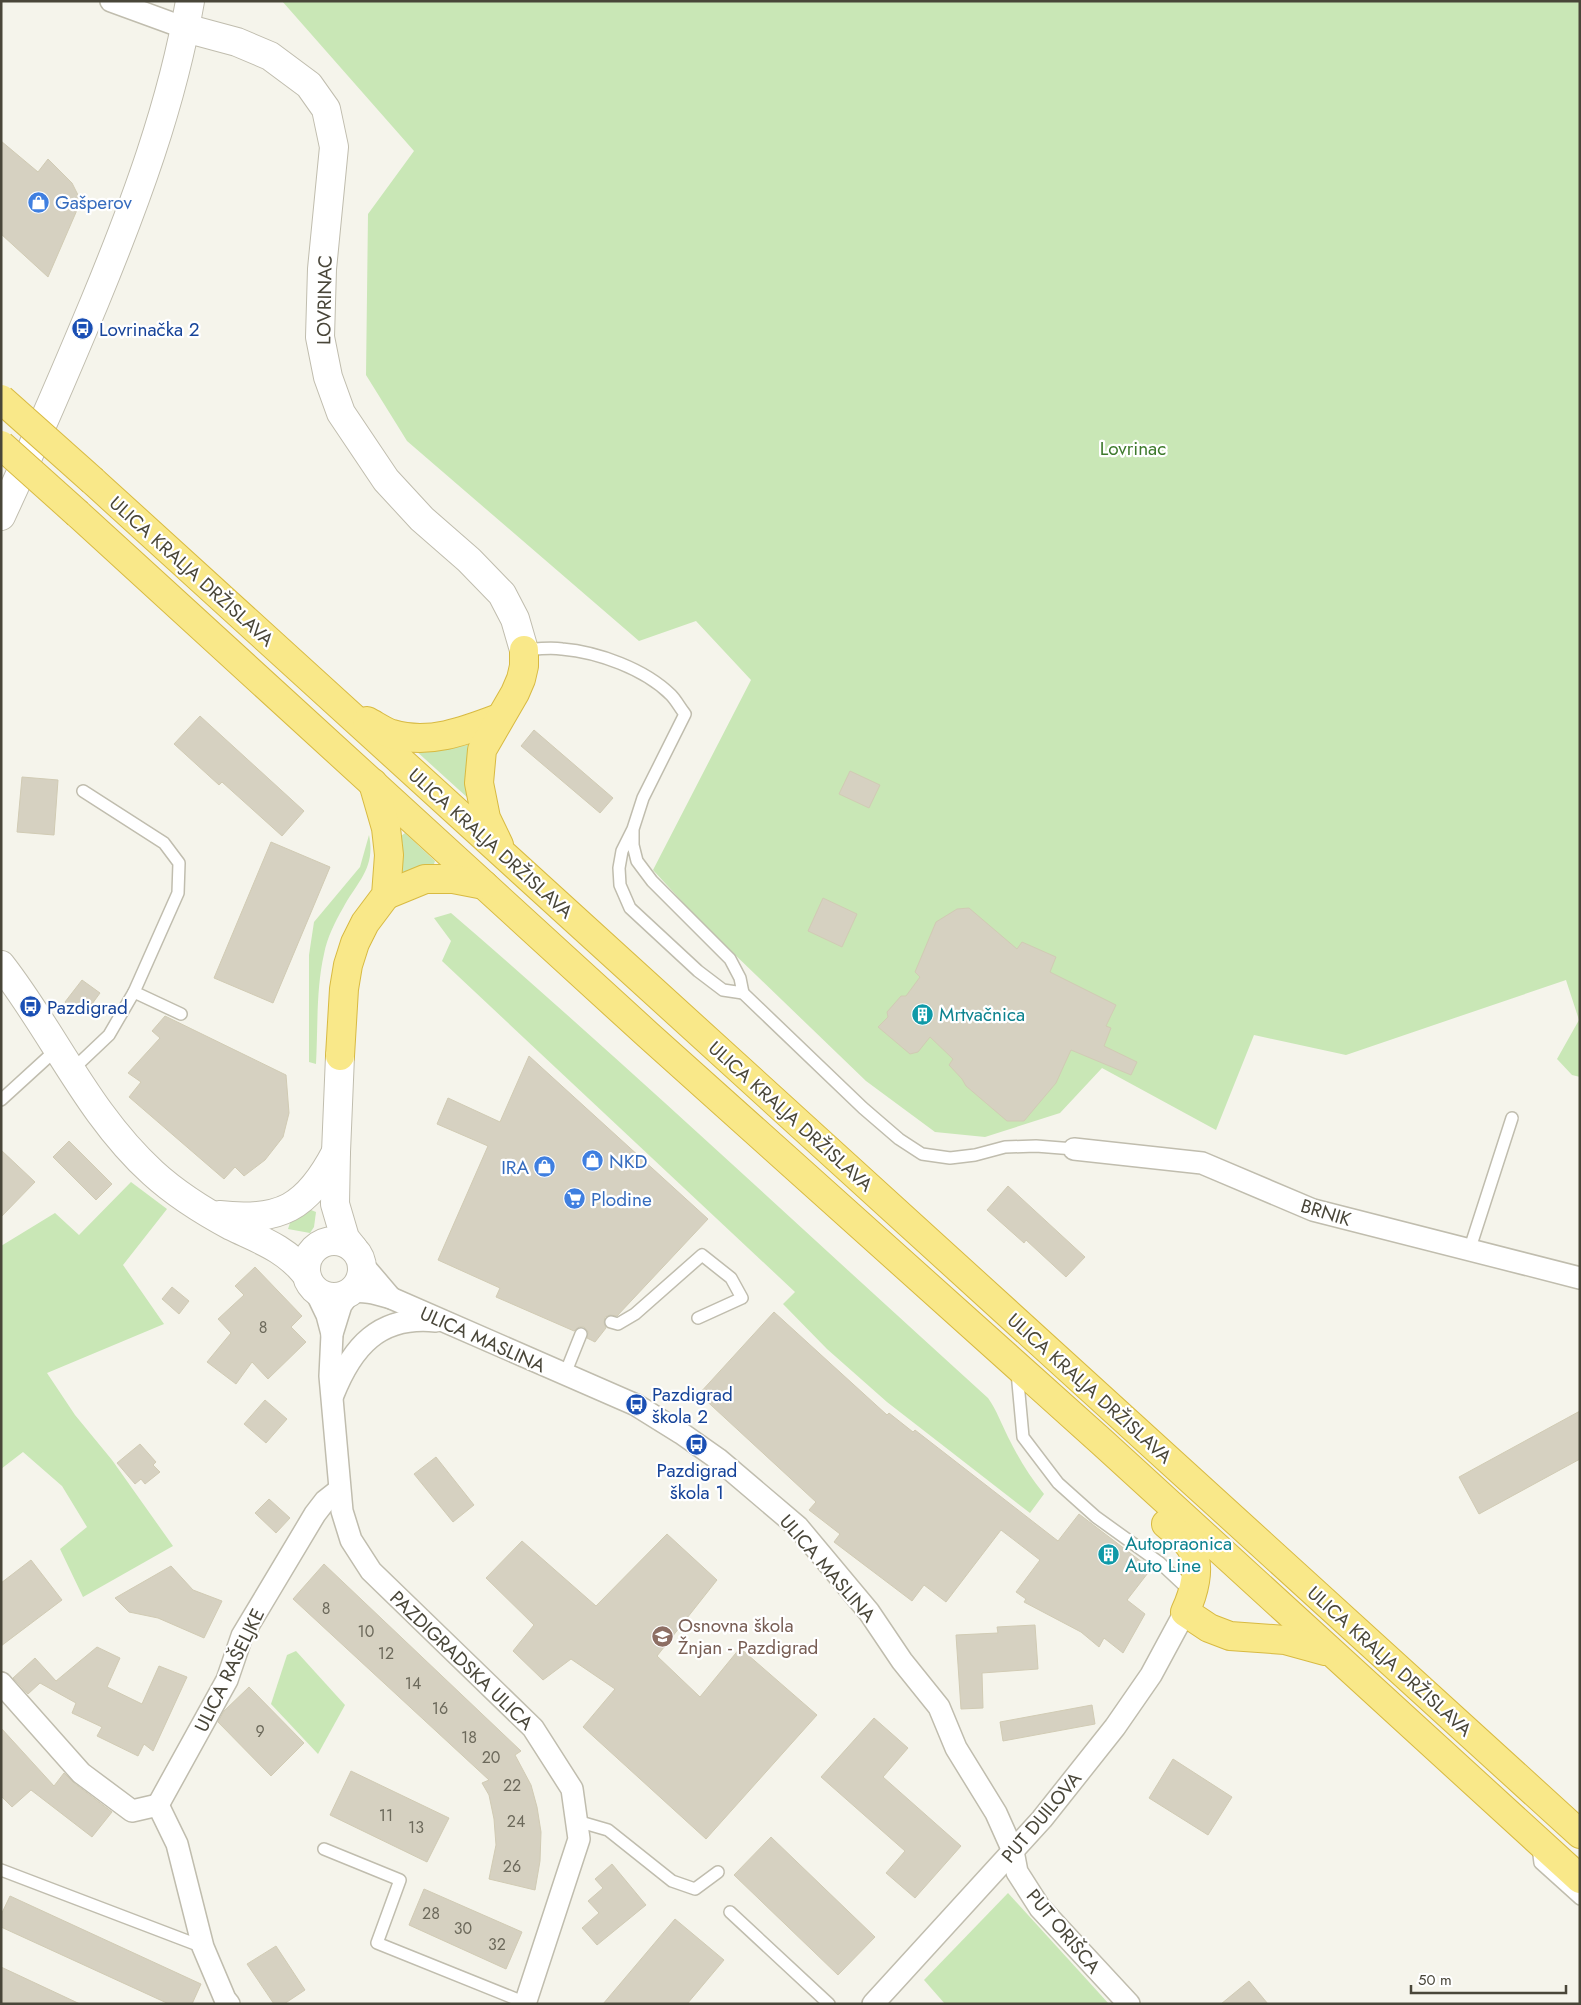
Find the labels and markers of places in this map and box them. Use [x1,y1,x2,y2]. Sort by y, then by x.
place label: Gašperov [55,189,132,216]
shop icon: Gašperov [27,190,51,214]
place label: Lovrinačka 2 [99,316,200,343]
bus stop icon: Lovrinačka 2 [71,317,95,341]
place label: Pazdigrad [47,994,128,1021]
bus stop icon: Pazdigrad [19,995,43,1019]
place label: Mrtvačnica [939,1001,1025,1028]
building icon: Mrtvačnica [911,1002,935,1026]
place label: NKD [609,1148,647,1175]
shop icon: NKD [581,1149,605,1173]
place label: IRA [501,1154,529,1181]
shop icon: IRA [533,1155,557,1179]
place label: Plodine [591,1186,652,1213]
supermarket icon: Plodine [563,1187,587,1211]
place label: Pazdigrad škola 2 [652,1381,733,1430]
bus stop icon: Pazdigrad škola 2 [624,1393,648,1417]
bus stop icon: Pazdigrad škola 1 [685,1432,709,1456]
place label: Pazdigrad škola 1 [657,1457,737,1506]
place label: Autopraonica Auto Line [1125,1530,1232,1579]
building icon: Autopraonica Auto Line [1097,1542,1121,1566]
place label: Osnovna škola Žnjan - Pazdigrad [678,1612,818,1661]
school or university icon: Osnovna škola Žnjan - Pazdigrad [650,1624,674,1648]

